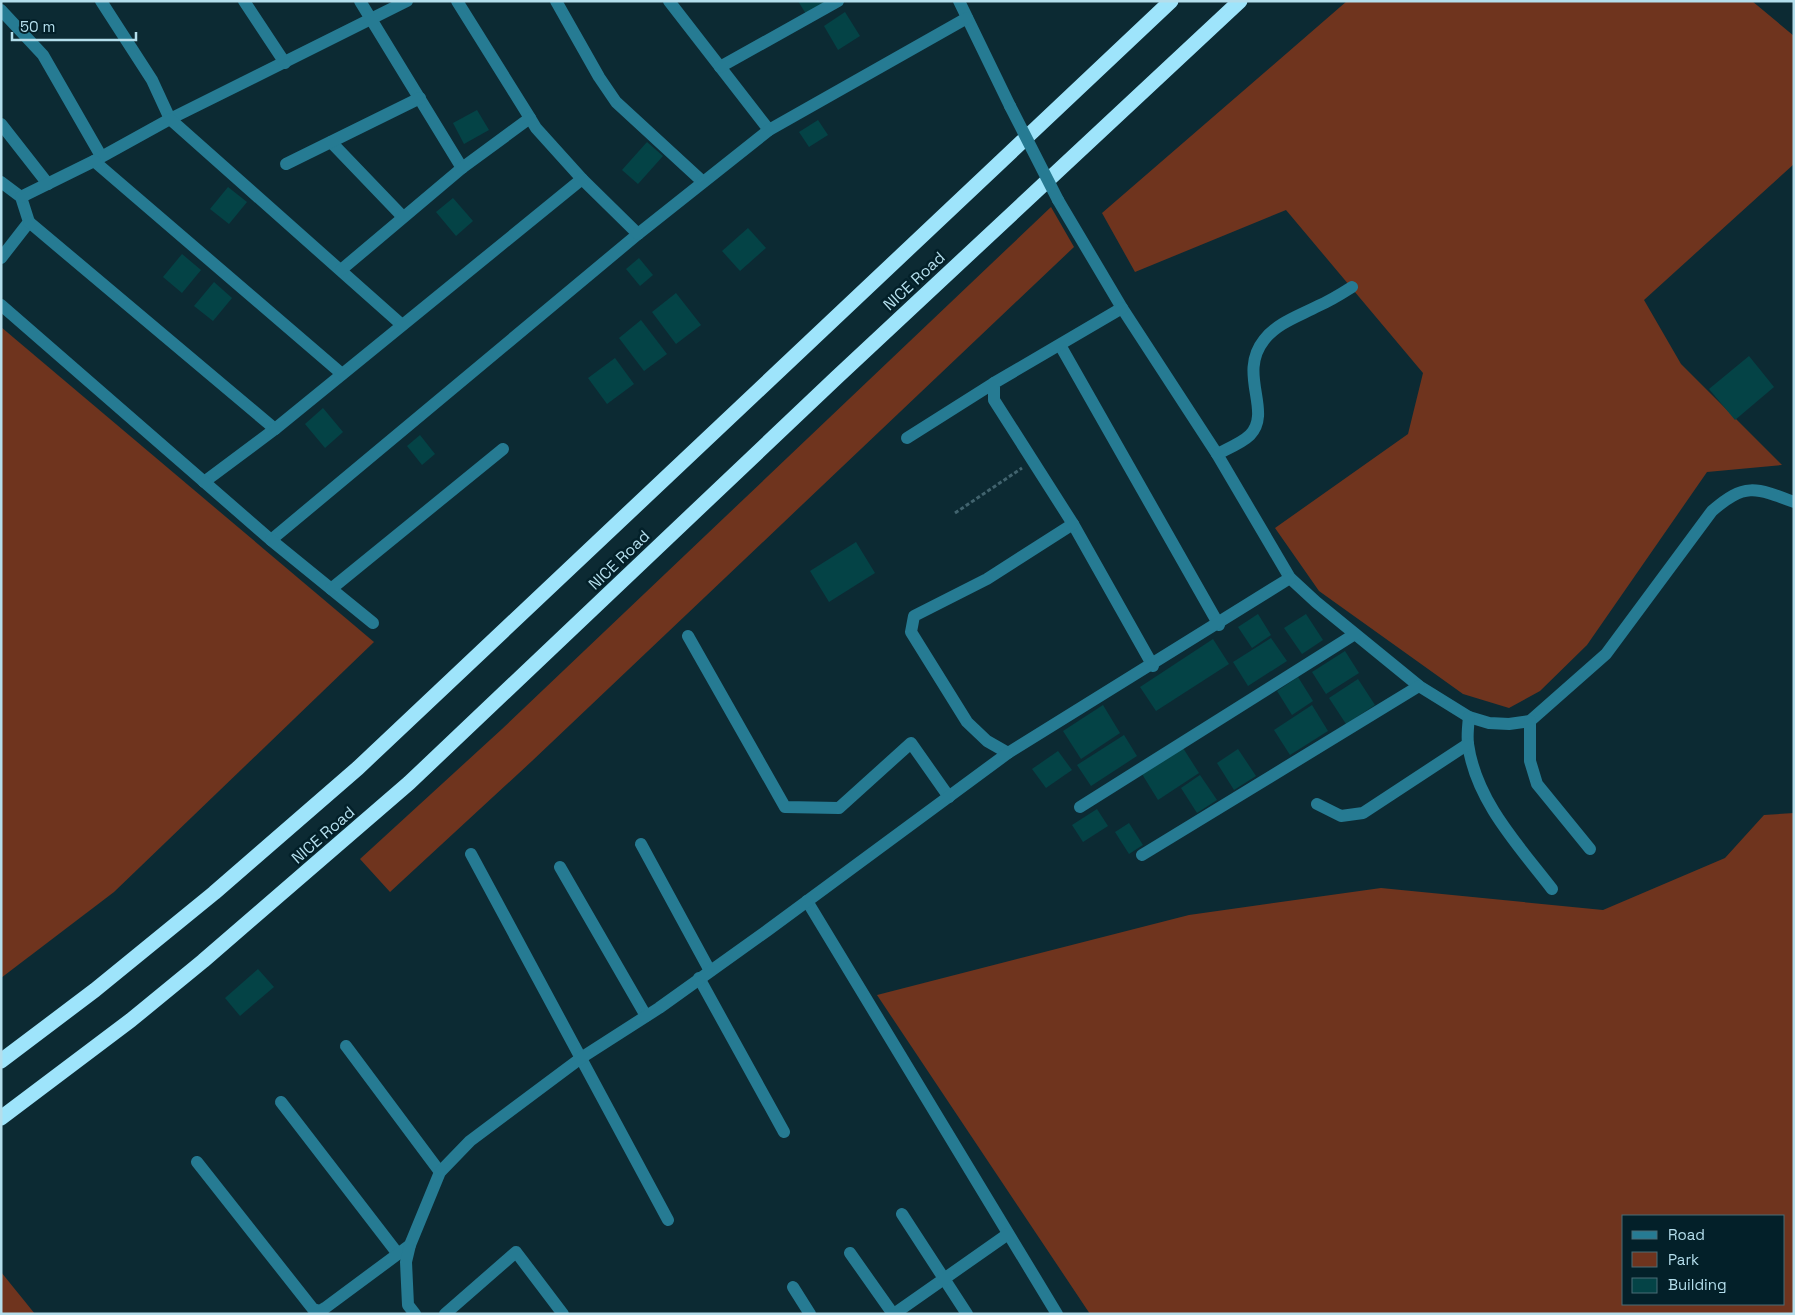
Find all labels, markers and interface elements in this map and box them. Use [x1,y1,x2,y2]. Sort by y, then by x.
scale bar [12,10,136,42]
text: 50 m [20,17,55,36]
street label: NICE Road [879,247,949,315]
street label: NICE Road [584,526,654,594]
street label: NICE Road [287,802,359,868]
legend [1622,1215,1785,1305]
text: Road [1668,1225,1705,1244]
text: Park [1668,1250,1699,1269]
text: Building [1668,1275,1727,1294]

